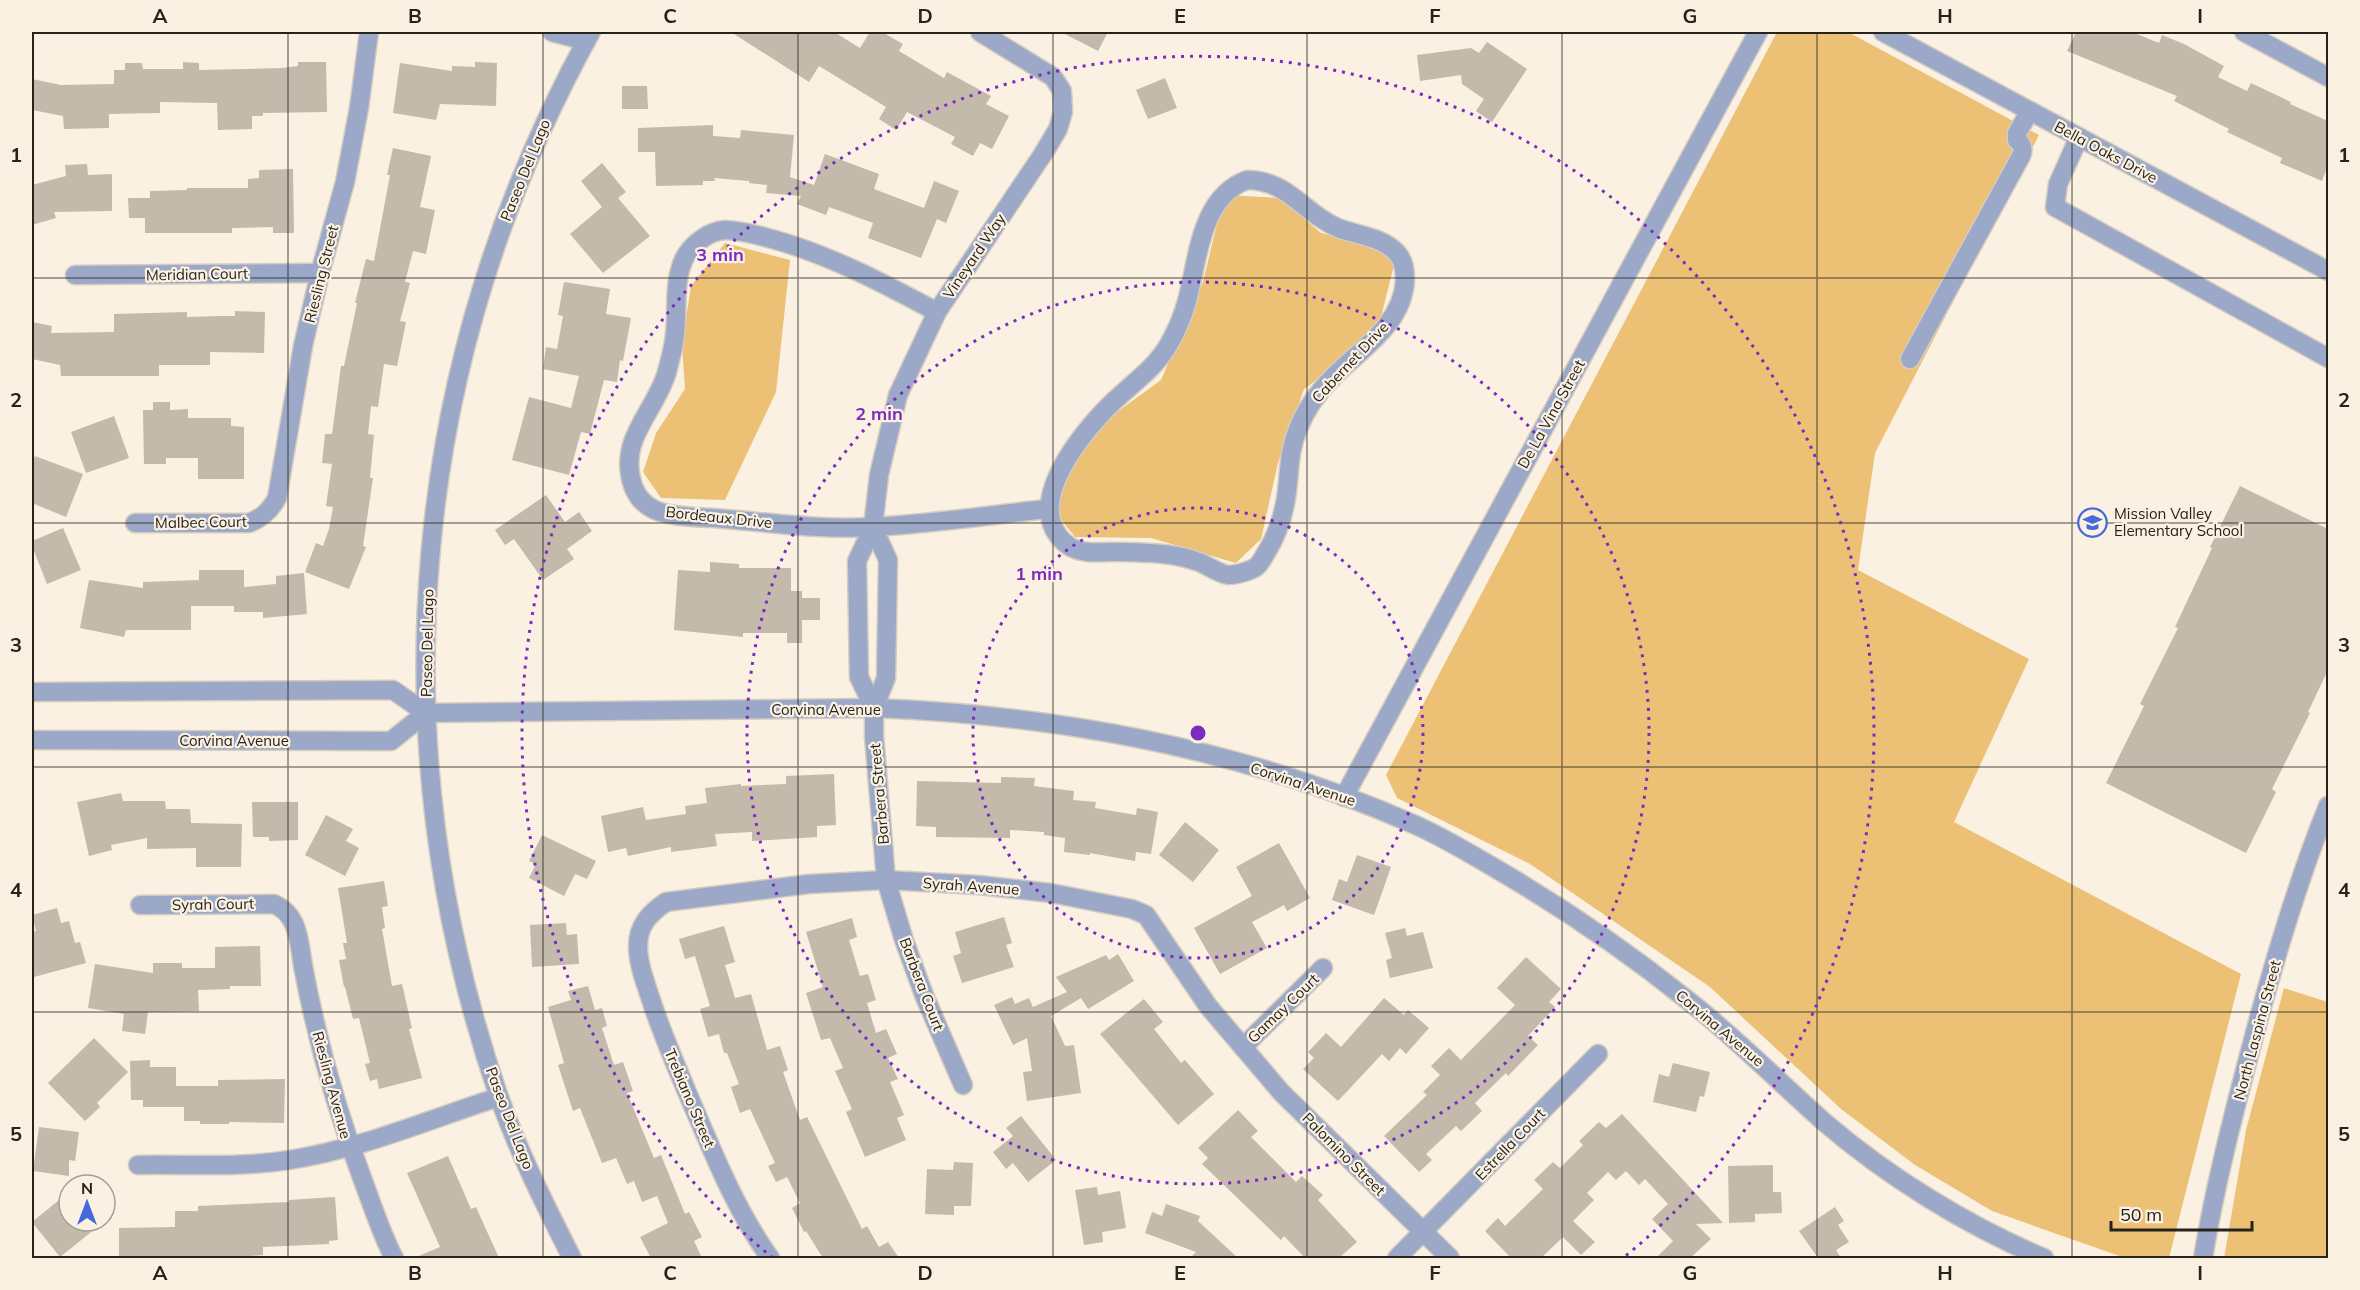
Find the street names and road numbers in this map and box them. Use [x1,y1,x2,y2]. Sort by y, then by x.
street label: Paseo Del Lago [496,116,554,224]
street label: Bella Oaks Drive [2051,117,2161,187]
street label: Vineyard Way [939,210,1009,302]
street label: Riesling Street [300,223,342,325]
street label: Meridian Court [146,264,248,284]
street label: Cabernet Drive [1308,318,1392,406]
street label: De La Vina Street [1513,356,1589,472]
street label: Bordeaux Drive [665,502,773,532]
street label: Malbec Court [155,512,247,532]
street label: Paseo Del Lago [417,589,437,697]
street label: Corvina Avenue [771,700,881,719]
street label: Corvina Avenue [179,731,289,750]
street label: Barbera Street [865,743,893,845]
street label: Corvina Avenue [1248,758,1358,810]
street label: Syrah Avenue [922,873,1020,899]
street label: Syrah Court [172,894,254,914]
street label: Barbera Court [896,935,948,1033]
street label: North Laspina Street [2229,958,2285,1102]
street label: Gamay Court [1243,969,1323,1047]
street label: Corvina Avenue [1672,985,1768,1071]
street label: Riesling Avenue [308,1029,356,1141]
street label: Trebiano Street [661,1046,719,1150]
street label: Paseo Del Lago [482,1064,538,1172]
street label: Estrella Court [1471,1104,1549,1184]
street label: Palomino Street [1298,1108,1390,1200]

